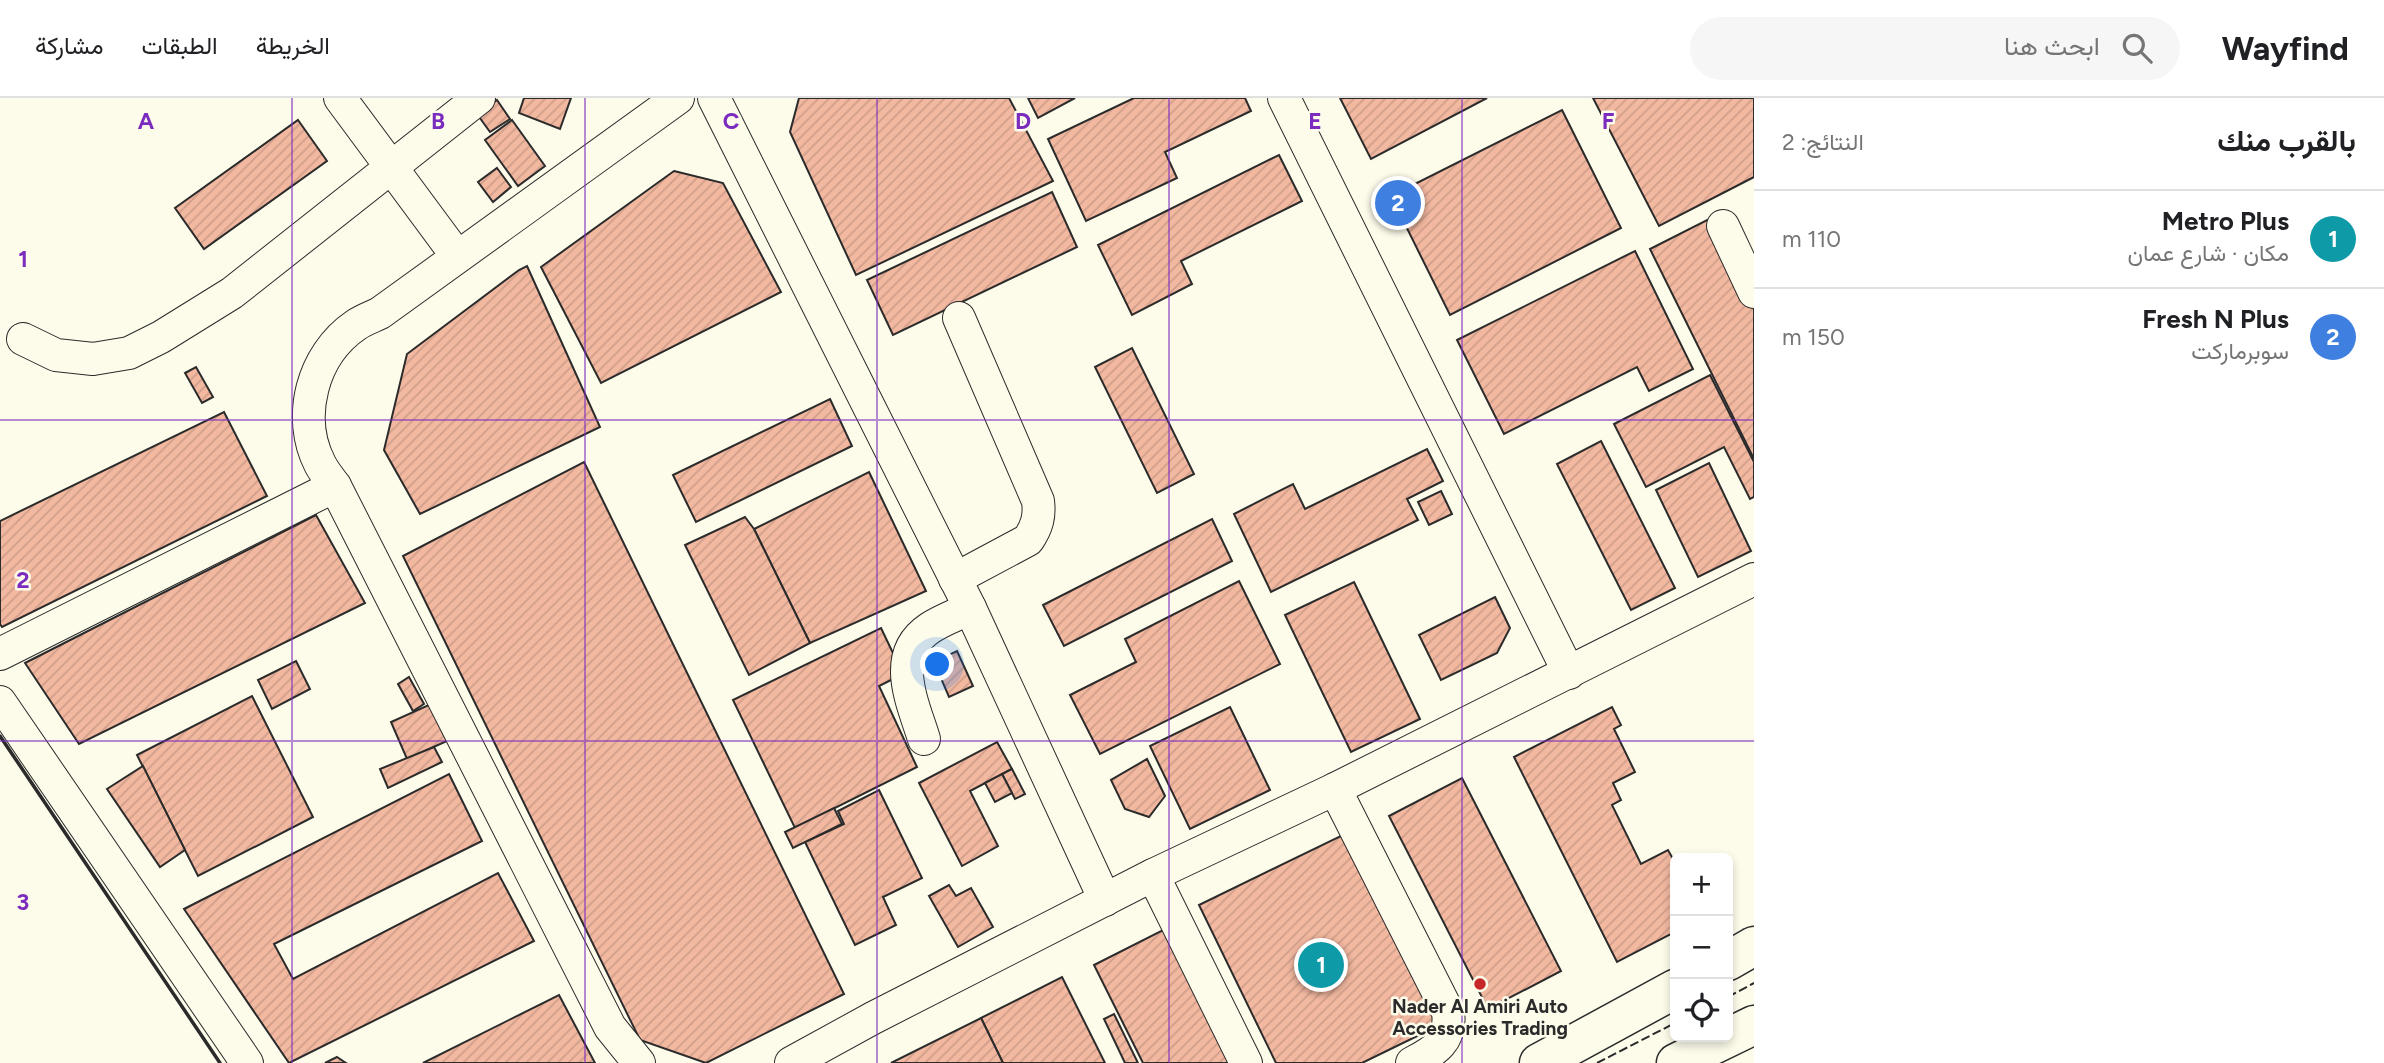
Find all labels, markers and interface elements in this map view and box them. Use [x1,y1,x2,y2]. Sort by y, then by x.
search box [1690,17,2180,80]
icon: search [2118,29,2156,67]
text: Wayfind [2222,29,2349,68]
text: ابحث هنا [2004,30,2100,62]
text: مشاركة [35,31,103,60]
text: الطبقات [141,31,218,60]
text: الخريطة [256,31,330,60]
text: A [138,107,155,135]
text: B [431,107,445,135]
text: C [723,107,740,135]
text: D [1015,107,1031,135]
text: E [1308,107,1322,135]
text: F [1602,107,1615,135]
text: بالقرب منك [2217,122,2356,159]
text: النتائج: 2 [1782,128,1864,156]
pin: 2 [1375,177,1421,229]
text: Metro Plus [2162,205,2289,237]
text: 110 m [1782,225,1841,253]
text: 1 [2328,225,2338,253]
text: مكان · شارع عمان [2127,239,2289,267]
text: 1 [18,245,28,273]
text: Fresh N Plus [2142,303,2289,335]
text: 150 m [1782,323,1845,351]
text: 2 [2326,323,2340,351]
text: سوبرماركت [2191,337,2289,365]
text: 2 [16,566,30,594]
your location [920,647,954,681]
map controls [1670,853,1733,1042]
button: + [1670,853,1733,916]
text: 3 [17,888,29,916]
button: − [1670,916,1733,979]
pin: 1 [1298,939,1344,991]
marker: Nader Al Amiri Auto Accessories Trading [1472,976,1488,992]
button: locate [1670,979,1733,1042]
place label: Nader Al Amiri Auto Accessories Trading [1392,995,1568,1040]

